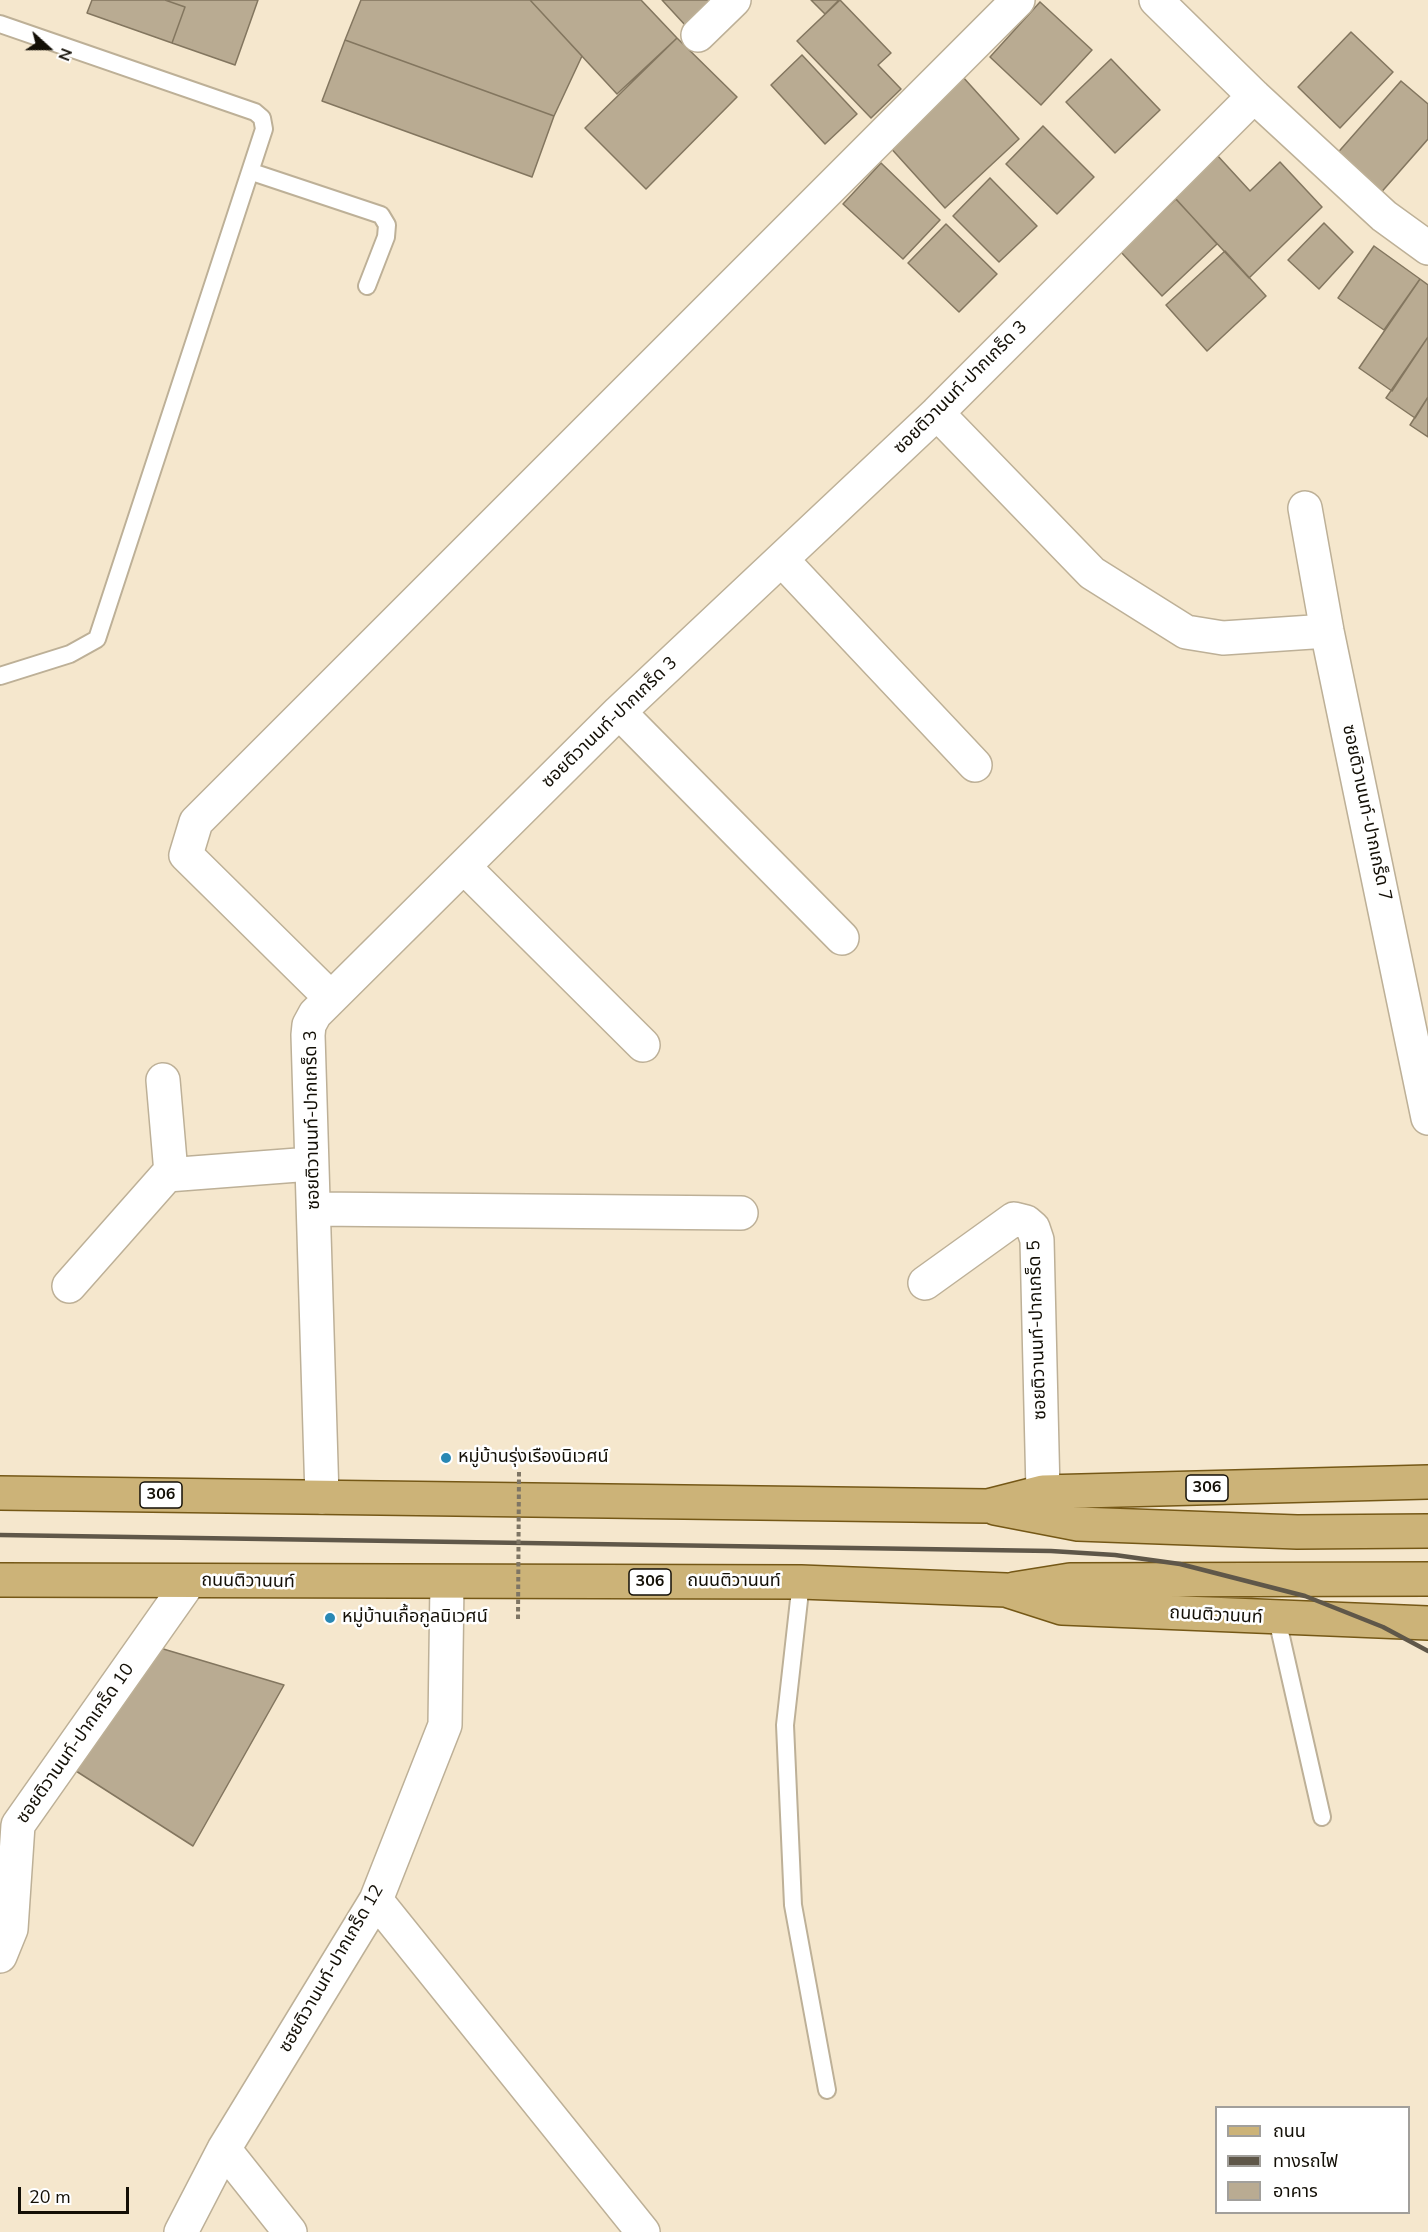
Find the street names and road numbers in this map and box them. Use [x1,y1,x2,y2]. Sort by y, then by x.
street label: ซอยติวานนท์-ปากเกร็ด 3 [890,317,1032,459]
street label: ซอยติวานนท์-ปากเกร็ด 3 [538,653,682,793]
street label: ซอยติวานนท์-ปากเกร็ด 7 [1337,723,1395,903]
street label: ซอยติวานนท์-ปากเกร็ด 3 [301,1030,325,1210]
street label: ซอยติวานนท์-ปากเกร็ด 5 [1024,1240,1052,1420]
road number: 306 [1186,1475,1228,1501]
road number: 306 [140,1482,182,1508]
road number: 306 [629,1569,671,1595]
street label: ถนนติวานนท์ [201,1570,295,1594]
street label: ถนนติวานนท์ [687,1571,781,1593]
street label: ถนนติวานนท์ [1169,1603,1263,1629]
street label: ซอยติวานนท์-ปากเกร็ด 10 [13,1660,139,1828]
street label: ซฮยติวานนท์-ปากเกร็ด 12 [275,1881,389,2057]

